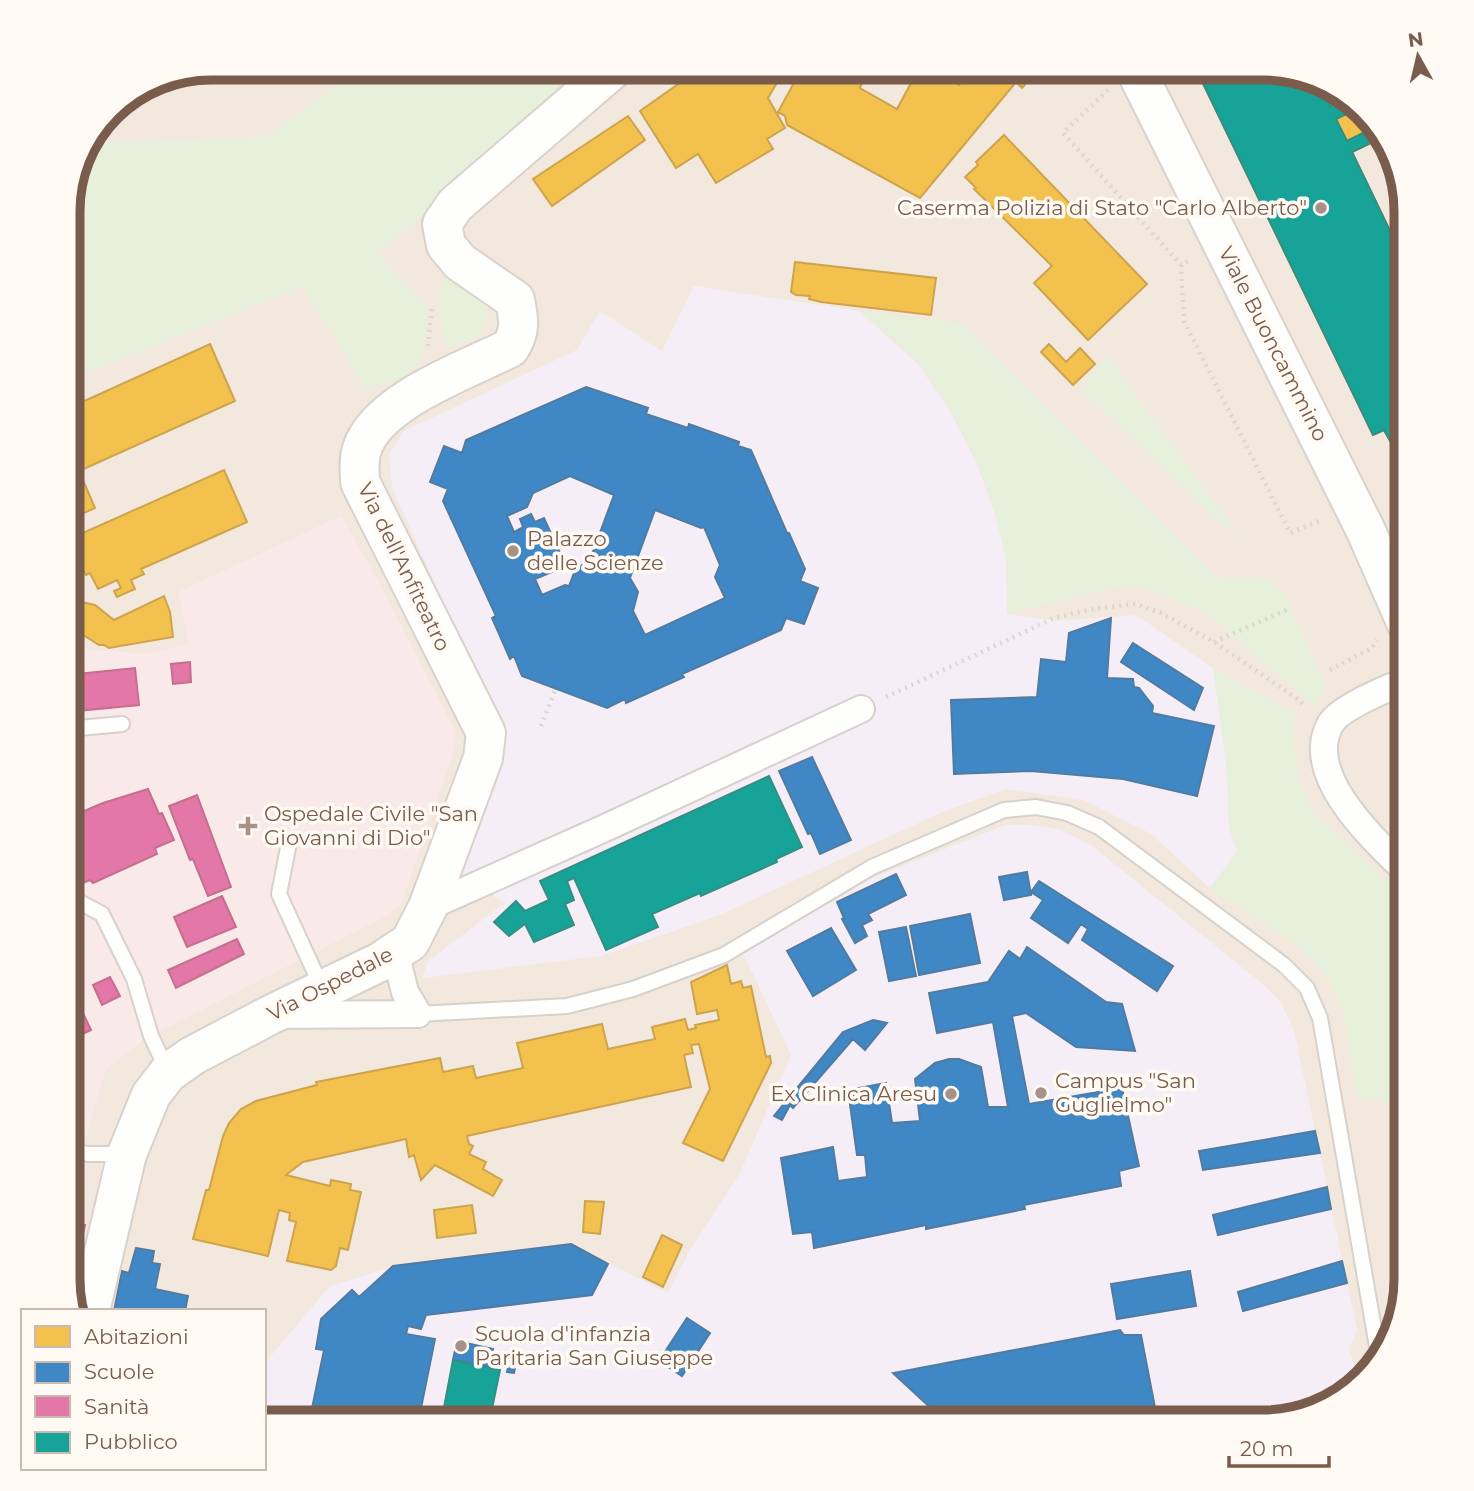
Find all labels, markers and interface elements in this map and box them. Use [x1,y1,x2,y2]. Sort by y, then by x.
north arrow [1383,21,1453,91]
text: N [1406,27,1425,52]
place label: Caserma Polizia di Stato "Carlo Alberto" [897,195,1307,220]
marker: Caserma Polizia di Stato "Carlo Alberto" [1313,200,1329,216]
street label: Viale Buoncammino [1213,242,1333,445]
street label: Via dell'Anfiteatro [353,479,456,655]
place label: Palazzo delle Scienze [527,526,664,575]
marker: Palazzo delle Scienze [505,543,521,559]
place label: Ospedale Civile "San Giovanni di Dio" [264,801,478,850]
marker: Ospedale Civile "San Giovanni di Dio" [238,816,258,836]
street label: Via Ospedale [263,941,397,1026]
place label: Campus "San Guglielmo" [1055,1068,1196,1117]
place label: Ex Clinica Aresu [771,1081,937,1106]
marker: Campus "San Guglielmo" [1033,1085,1049,1101]
marker: Ex Clinica Aresu [943,1086,959,1102]
legend [21,1309,266,1470]
place label: Scuola d'infanzia Paritaria San Giuseppe [475,1321,713,1370]
text: Abitazioni [84,1324,189,1349]
marker: Scuola d'infanzia Paritaria San Giuseppe [453,1338,469,1354]
text: Scuole [84,1359,154,1384]
text: Sanità [84,1394,149,1419]
scale bar [1229,1424,1329,1468]
text: Pubblico [84,1429,178,1454]
text: 20 m [1240,1436,1294,1461]

